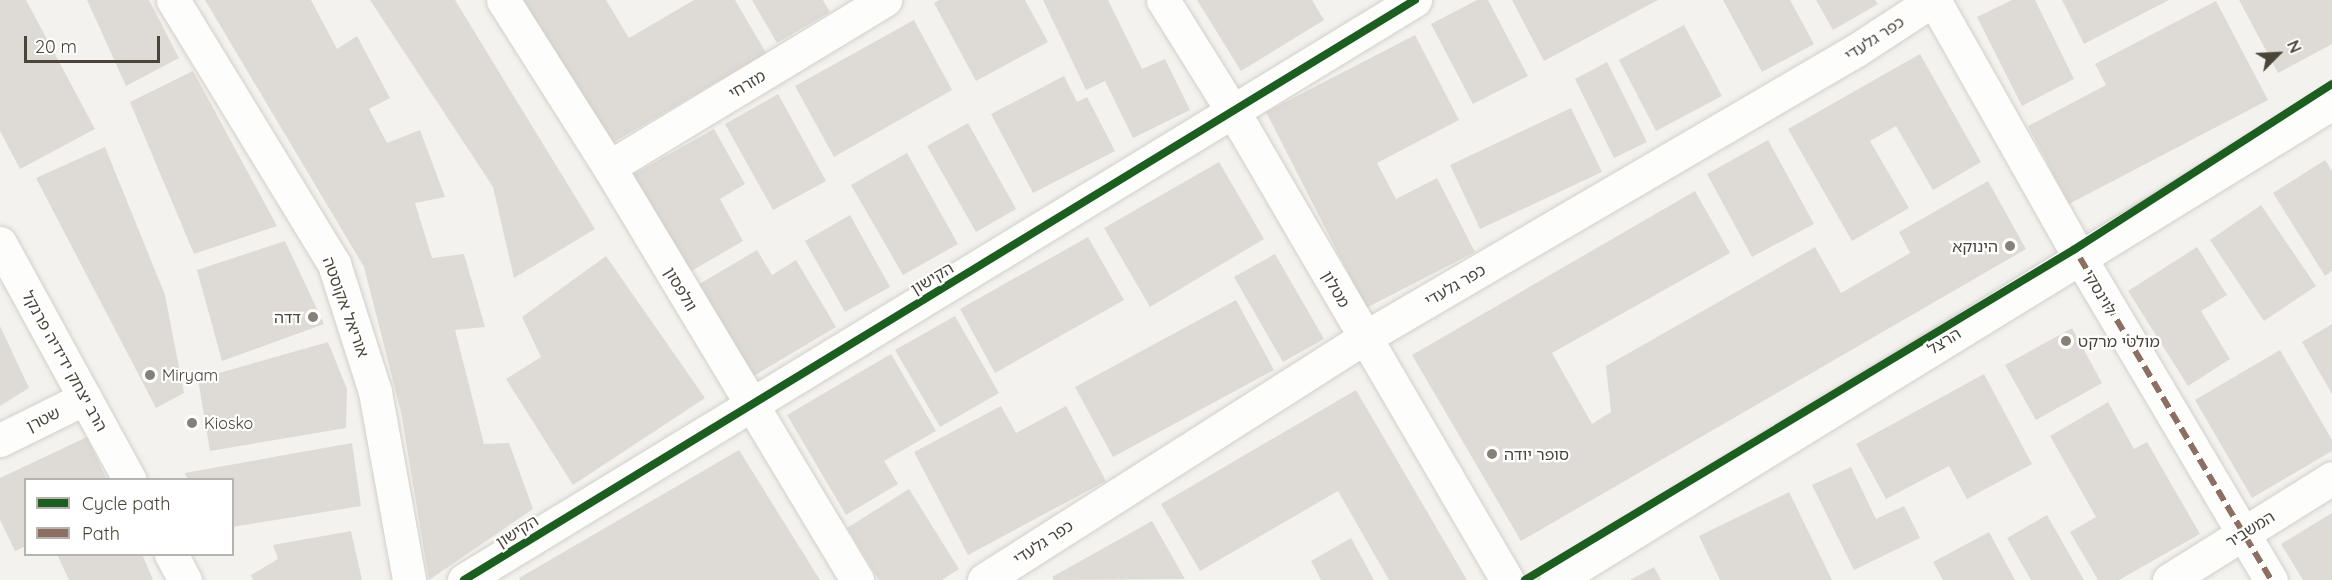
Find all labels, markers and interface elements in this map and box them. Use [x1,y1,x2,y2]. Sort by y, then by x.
street label: כפר גלעדי [1841,12,1907,64]
scale bar [27,24,164,62]
north arrow [2248,24,2308,84]
text: 20 m [35,35,77,58]
text: N [2283,37,2306,56]
street label: מזרחי [725,66,769,102]
place label: הינוקא [1952,236,1998,256]
marker: הינוקא [2003,239,2017,253]
street label: אוריאל אקוסטה [319,254,373,360]
street label: הקישון [907,258,957,298]
street label: כפר גלעדי [1421,260,1489,310]
street label: וולפסון [661,264,701,314]
street label: לוינסקי [2079,266,2121,318]
street label: מטלון [1318,267,1354,311]
street label: הרב יצחק ידידיה פרנקל [18,287,112,435]
place label: דדה [274,307,301,327]
marker: דדה [306,310,320,324]
street label: הרצל [1924,323,1964,359]
place label: מולטי מרקט [2078,331,2160,351]
marker: מולטי מרקט [2059,334,2073,348]
place label: Miryam [162,365,218,385]
marker: Miryam [143,368,157,382]
street label: שטרן [23,403,63,435]
place label: Kiosko [204,413,253,433]
marker: Kiosko [185,416,199,430]
place label: סופר יודה [1504,444,1569,464]
marker: סופר יודה [1485,447,1499,461]
legend [24,478,234,556]
text: Cycle path [82,492,170,515]
street label: המשביר [2222,507,2278,551]
street label: הקישון [492,511,542,551]
street label: כפר גלעדי [1010,516,1076,568]
text: Path [82,522,120,545]

